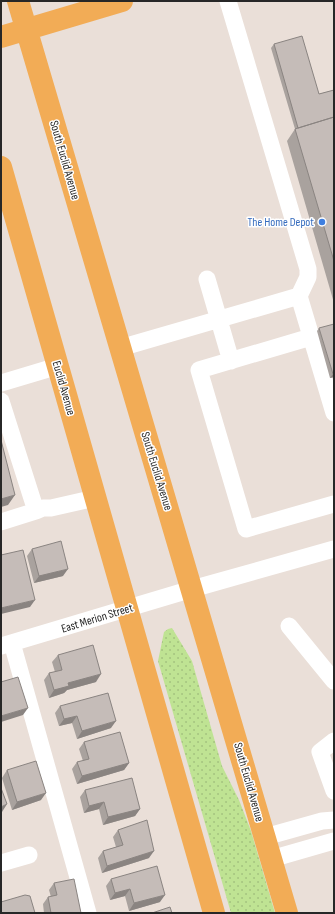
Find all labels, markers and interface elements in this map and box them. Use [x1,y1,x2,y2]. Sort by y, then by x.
street label: South Euclid Avenue [46,119,83,202]
place label: The Home Depot [248,215,314,230]
marker: The Home Depot [317,217,327,227]
street label: Euclid Avenue [49,359,78,417]
street label: South Euclid Avenue [137,430,176,513]
street label: East Merion Street [59,600,135,637]
street label: South Euclid Avenue [230,741,267,824]

